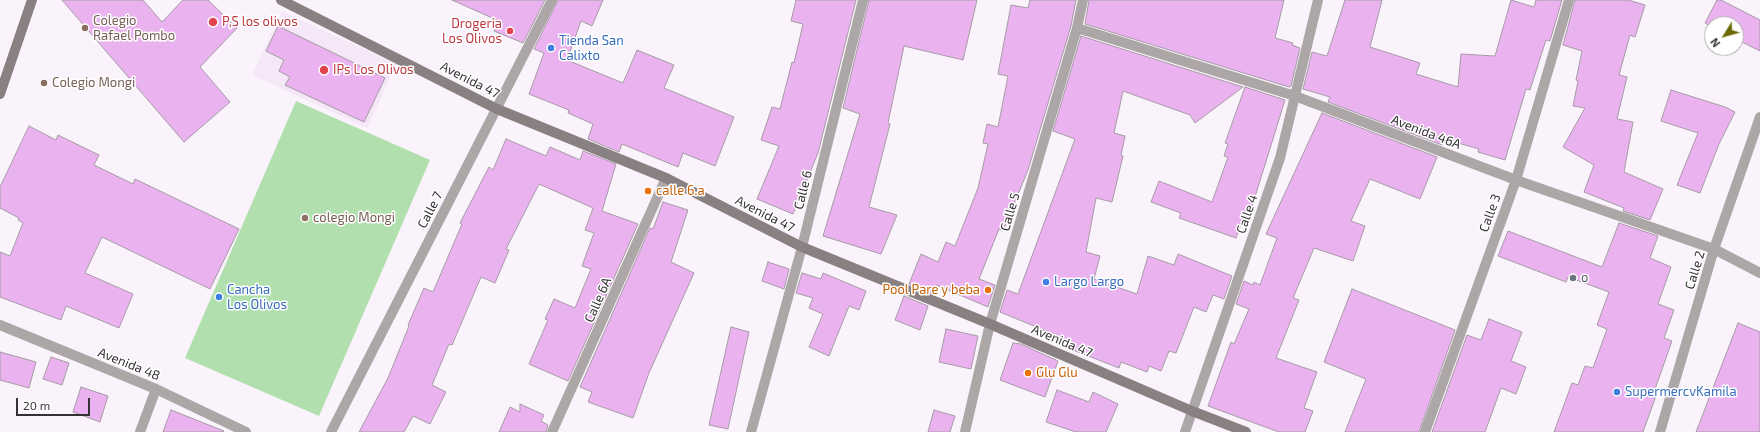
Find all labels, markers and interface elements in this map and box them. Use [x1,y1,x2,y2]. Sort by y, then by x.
place label: Colegio Rafael Pombo [93,13,175,44]
place label: P,S los olivos [222,14,298,30]
marker: P,S los olivos [207,16,219,28]
place label: Drogeria Los Olivos [442,16,502,47]
north arrow [1704,16,1744,56]
marker: Colegio Rafael Pombo [80,23,90,33]
marker: Drogeria Los Olivos [505,26,515,36]
place label: Tienda San Calixto [559,33,624,64]
text: N [1707,36,1722,50]
marker: Tienda San Calixto [546,43,556,53]
street label: Avenida 47 [438,58,502,102]
place label: IPs Los Olivos [333,62,414,78]
marker: IPs Los Olivos [318,64,330,76]
place label: Colegio Mongi [52,75,135,91]
marker: Colegio Mongi [39,78,49,88]
street label: Avenida 46A [1389,112,1463,152]
street label: Calle 6 [791,169,815,211]
place label: calle 6.a [656,183,705,199]
marker: calle 6.a [643,186,653,196]
street label: Calle 7 [414,189,446,231]
street label: Calle 5 [997,191,1023,233]
street label: Avenida 47 [733,192,797,236]
street label: Calle 4 [1233,192,1261,236]
street label: Calle 3 [1476,192,1504,234]
place label: colegio Mongi [313,210,395,226]
marker: colegio Mongi [300,213,310,223]
street label: Calle 2 [1682,249,1708,291]
place label: o [1581,270,1588,286]
marker: o [1568,273,1578,283]
place label: Largo Largo [1054,274,1124,290]
street label: Calle 6A [581,275,615,325]
marker: Largo Largo [1041,277,1051,287]
place label: Cancha Los Olivos [227,282,287,313]
place label: Pool Pare y beba [882,282,980,298]
marker: Pool Pare y beba [983,285,993,295]
marker: Cancha Los Olivos [214,292,224,302]
street label: Avenida 47 [1029,321,1095,361]
street label: Avenida 48 [96,344,162,384]
place label: Glu Glu [1036,365,1078,381]
marker: Glu Glu [1023,368,1033,378]
place label: SupermercvKamila [1625,384,1737,400]
marker: SupermercvKamila [1612,387,1622,397]
scale bar [18,390,92,416]
text: 20 m [23,398,50,412]

